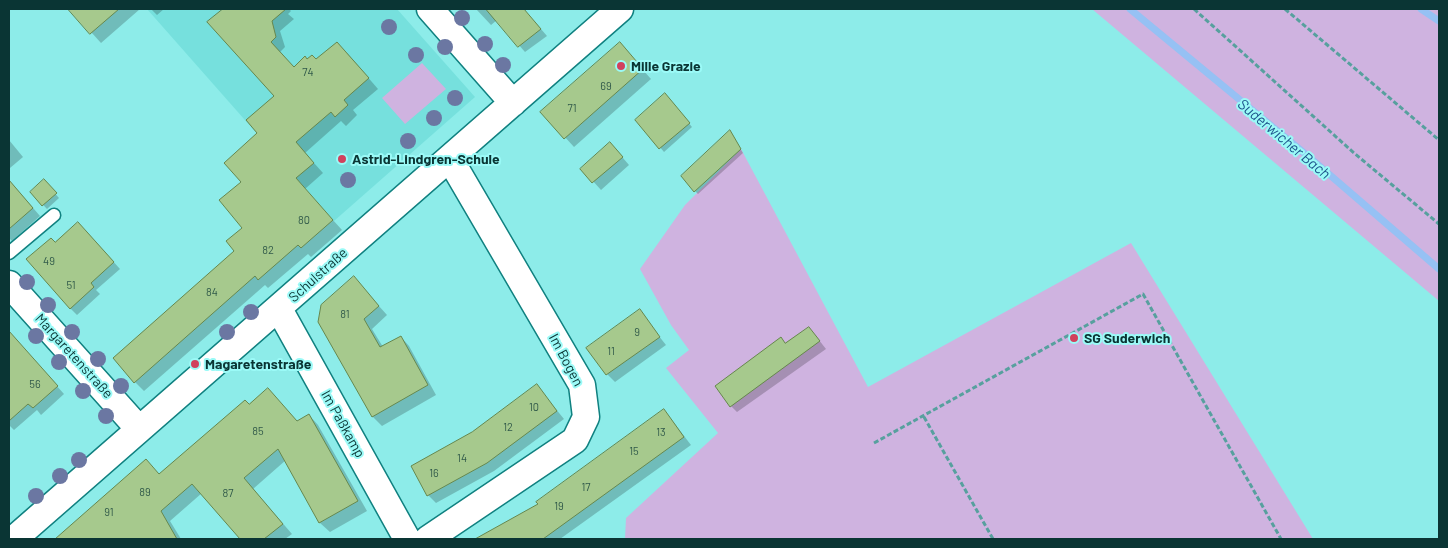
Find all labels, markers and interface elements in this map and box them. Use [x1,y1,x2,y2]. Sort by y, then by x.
place label: Mille Grazie [631,58,701,74]
marker: Mille Grazie [615,60,627,72]
house number: 74 [302,65,314,79]
house number: 69 [600,79,612,93]
water label: Suderwicher Bach [1234,95,1334,183]
house number: 71 [567,101,577,115]
place label: Astrid-Lindgren-Schule [352,151,500,167]
marker: Astrid-Lindgren-Schule [336,153,348,165]
house number: 80 [298,213,310,227]
house number: 82 [262,243,274,257]
street label: Schulstraße [285,244,351,306]
house number: 49 [43,254,55,268]
house number: 51 [66,278,76,292]
house number: 84 [206,285,218,299]
house number: 81 [340,307,350,321]
street label: Margaretenstraße [32,310,116,402]
house number: 9 [634,325,640,339]
place label: SG Suderwich [1084,330,1170,346]
street label: Im Bogen [545,331,587,389]
marker: SG Suderwich [1068,332,1080,344]
house number: 11 [607,344,615,358]
place label: Magaretenstraße [205,356,311,372]
marker: Magaretenstraße [189,358,201,370]
house number: 56 [29,377,41,391]
street label: Im Paßkamp [318,387,368,461]
house number: 10 [529,400,539,414]
house number: 12 [503,420,513,434]
house number: 85 [252,424,264,438]
house number: 13 [656,425,666,439]
house number: 15 [629,444,639,458]
house number: 14 [457,451,467,465]
house number: 16 [429,466,439,480]
house number: 17 [581,480,591,494]
house number: 89 [139,485,151,499]
house number: 87 [223,486,233,500]
house number: 19 [554,499,564,513]
house number: 91 [104,505,114,519]

